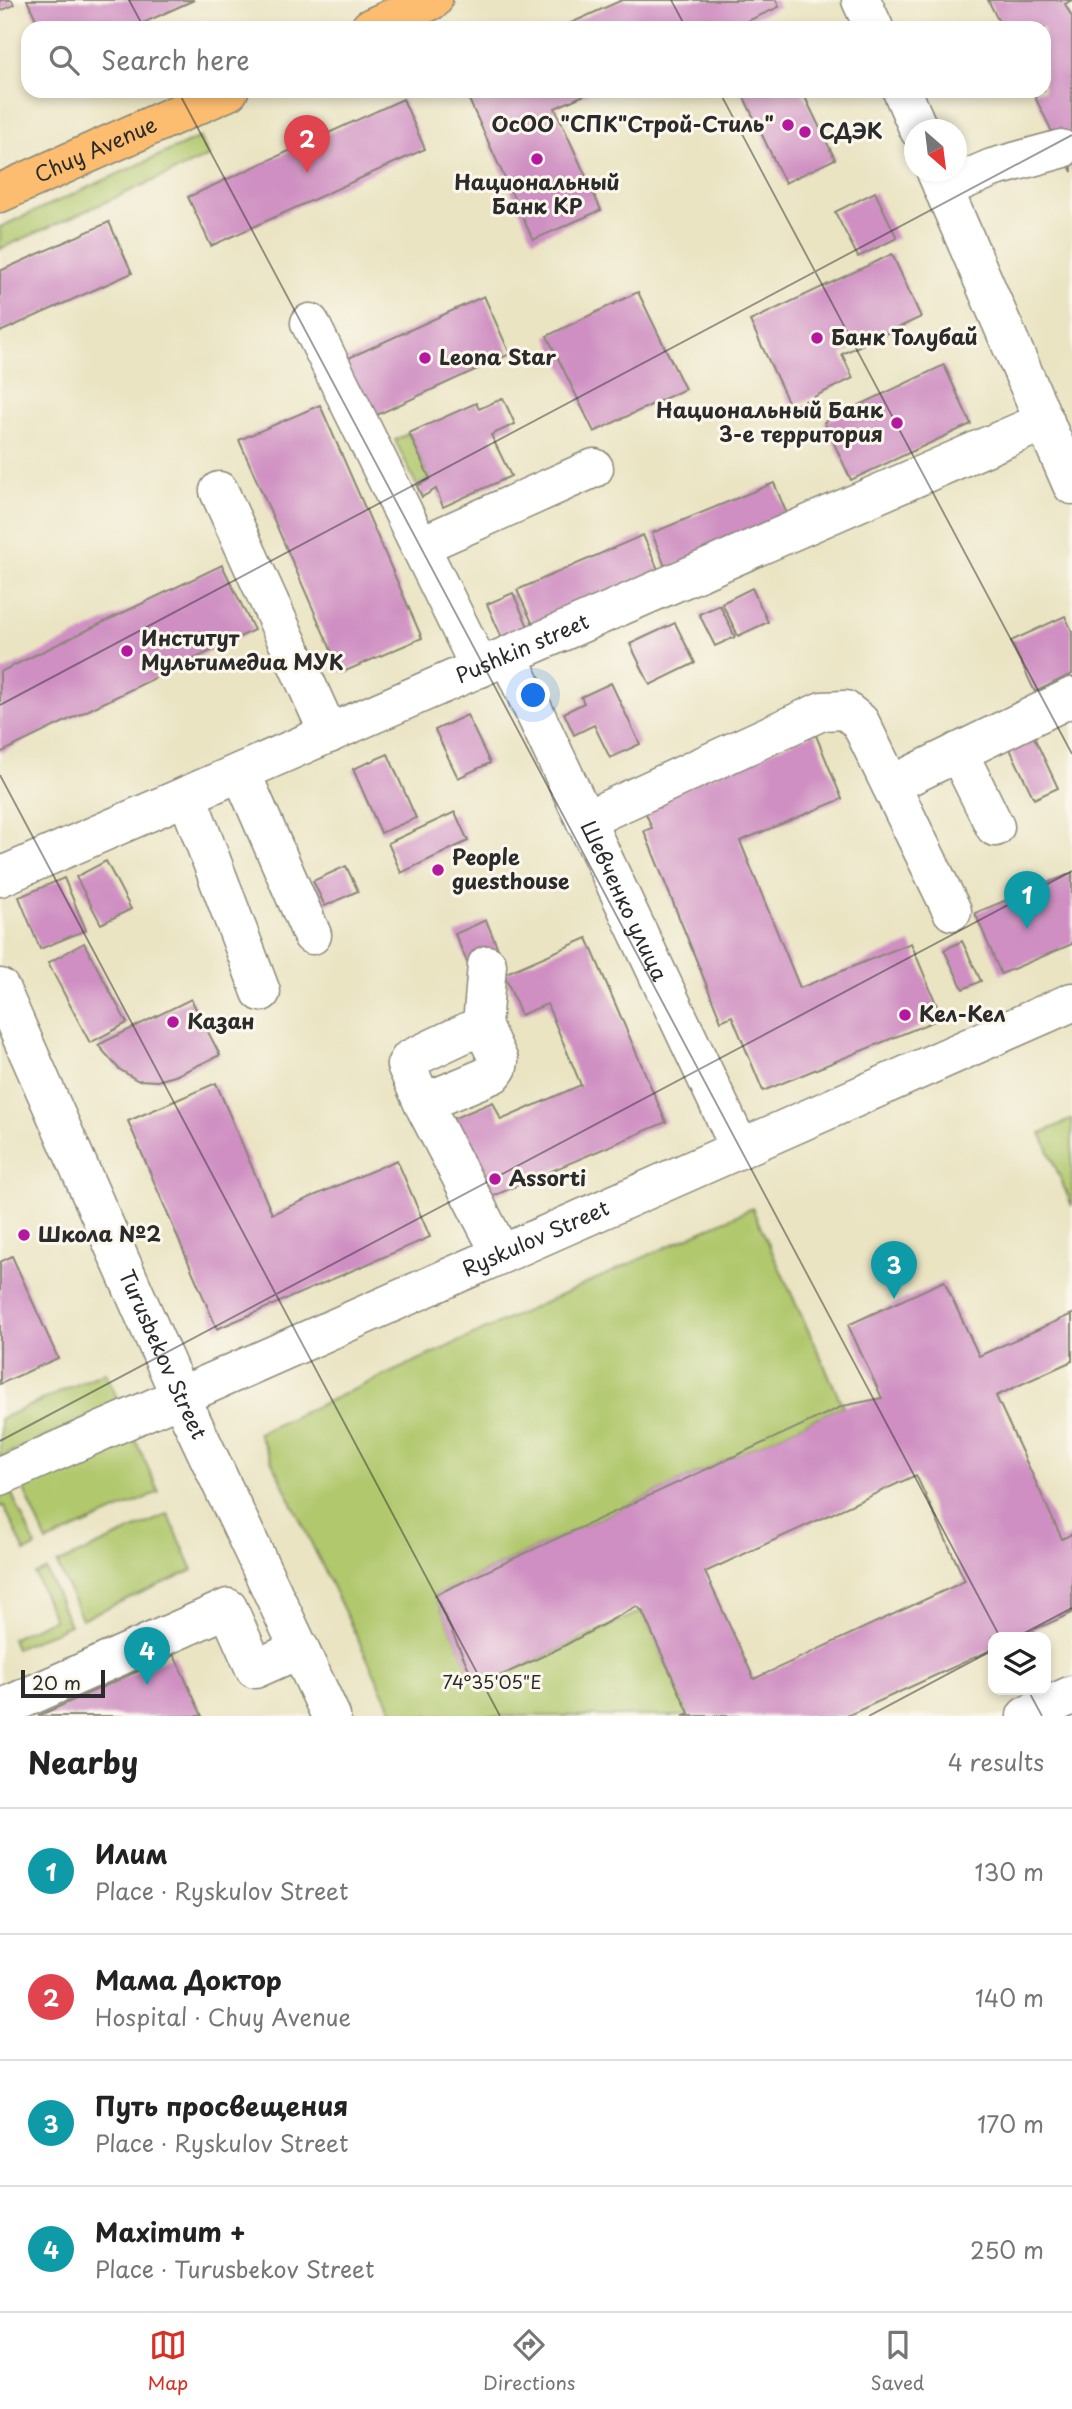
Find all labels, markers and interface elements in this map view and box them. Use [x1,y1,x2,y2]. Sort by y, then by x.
search box [21,21,1051,98]
text: Search here [101,40,250,79]
icon: search [45,41,83,79]
street label: Chuy Avenue [29,107,161,190]
place label: ОсОО "СПК"Строй-Стиль" [492,107,774,139]
place label: СДЭК [819,114,883,146]
pin: 2 [284,115,330,173]
marker: ОсОО "СПК"Строй-Стиль" [780,117,796,133]
north arrow [904,119,967,182]
marker: СДЭК [797,124,813,140]
marker: Национальный Банк КР [529,151,545,167]
place label: Национальный Банк КР [454,165,620,221]
place label: Банк Толубай [831,320,978,352]
marker: Банк Толубай [809,330,825,346]
place label: Leona Star [439,340,556,372]
marker: Leona Star [417,350,433,366]
place label: Национальный Банк 3-е территория [656,393,884,449]
marker: Национальный Банк 3-е территория [889,415,905,431]
street label: Pushkin street [450,604,593,690]
place label: Институт Мультимедиа МУК [141,621,343,677]
marker: Институт Мультимедиа МУК [119,643,135,659]
your location [516,678,550,712]
street label: Шевченко улица [574,815,677,987]
place label: People guesthouse [452,840,570,896]
marker: People guesthouse [430,862,446,878]
pin: 1 [1004,871,1050,929]
place label: Кел-Кел [919,997,1006,1029]
place label: Казан [187,1004,254,1036]
marker: Кел-Кел [897,1007,913,1023]
marker: Казан [165,1014,181,1030]
place label: Assorti [509,1161,586,1193]
marker: Assorti [487,1171,503,1187]
street label: Ryskulov Street [457,1191,614,1284]
place label: Школа №2 [38,1217,161,1249]
marker: Школа №2 [16,1227,32,1243]
pin: 3 [871,1241,917,1299]
street label: Turusbekov Street [112,1264,216,1444]
pin: 4 [124,1627,170,1685]
map controls [988,1632,1051,1695]
button: layers [988,1632,1051,1695]
scale bar [21,1667,105,1699]
text: 20 m [32,1668,81,1696]
text: 74°35'05"E [442,1668,542,1695]
text: Nearby [28,1739,138,1784]
text: 4 results [948,1744,1044,1779]
text: Илим [95,1834,168,1873]
text: 1 [46,1854,57,1889]
text: 130 m [974,1854,1044,1889]
text: Place · Ryskulov Street [95,1873,348,1908]
text: Мама Доктор [95,1960,282,1999]
text: 2 [43,1980,59,2015]
text: 140 m [975,1980,1044,2015]
text: Hospital · Chuy Avenue [95,1999,351,2034]
text: Путь просвещения [95,2086,348,2125]
text: 3 [43,2106,59,2141]
text: 170 m [977,2106,1044,2141]
text: Place · Ryskulov Street [95,2125,348,2160]
text: Maximum + [95,2212,246,2251]
text: 4 [43,2232,59,2267]
text: 250 m [970,2232,1044,2267]
text: Place · Turusbekov Street [95,2251,374,2286]
tab: Map [148,2326,188,2396]
tab: Directions [483,2326,576,2396]
tab: Saved [871,2326,924,2396]

